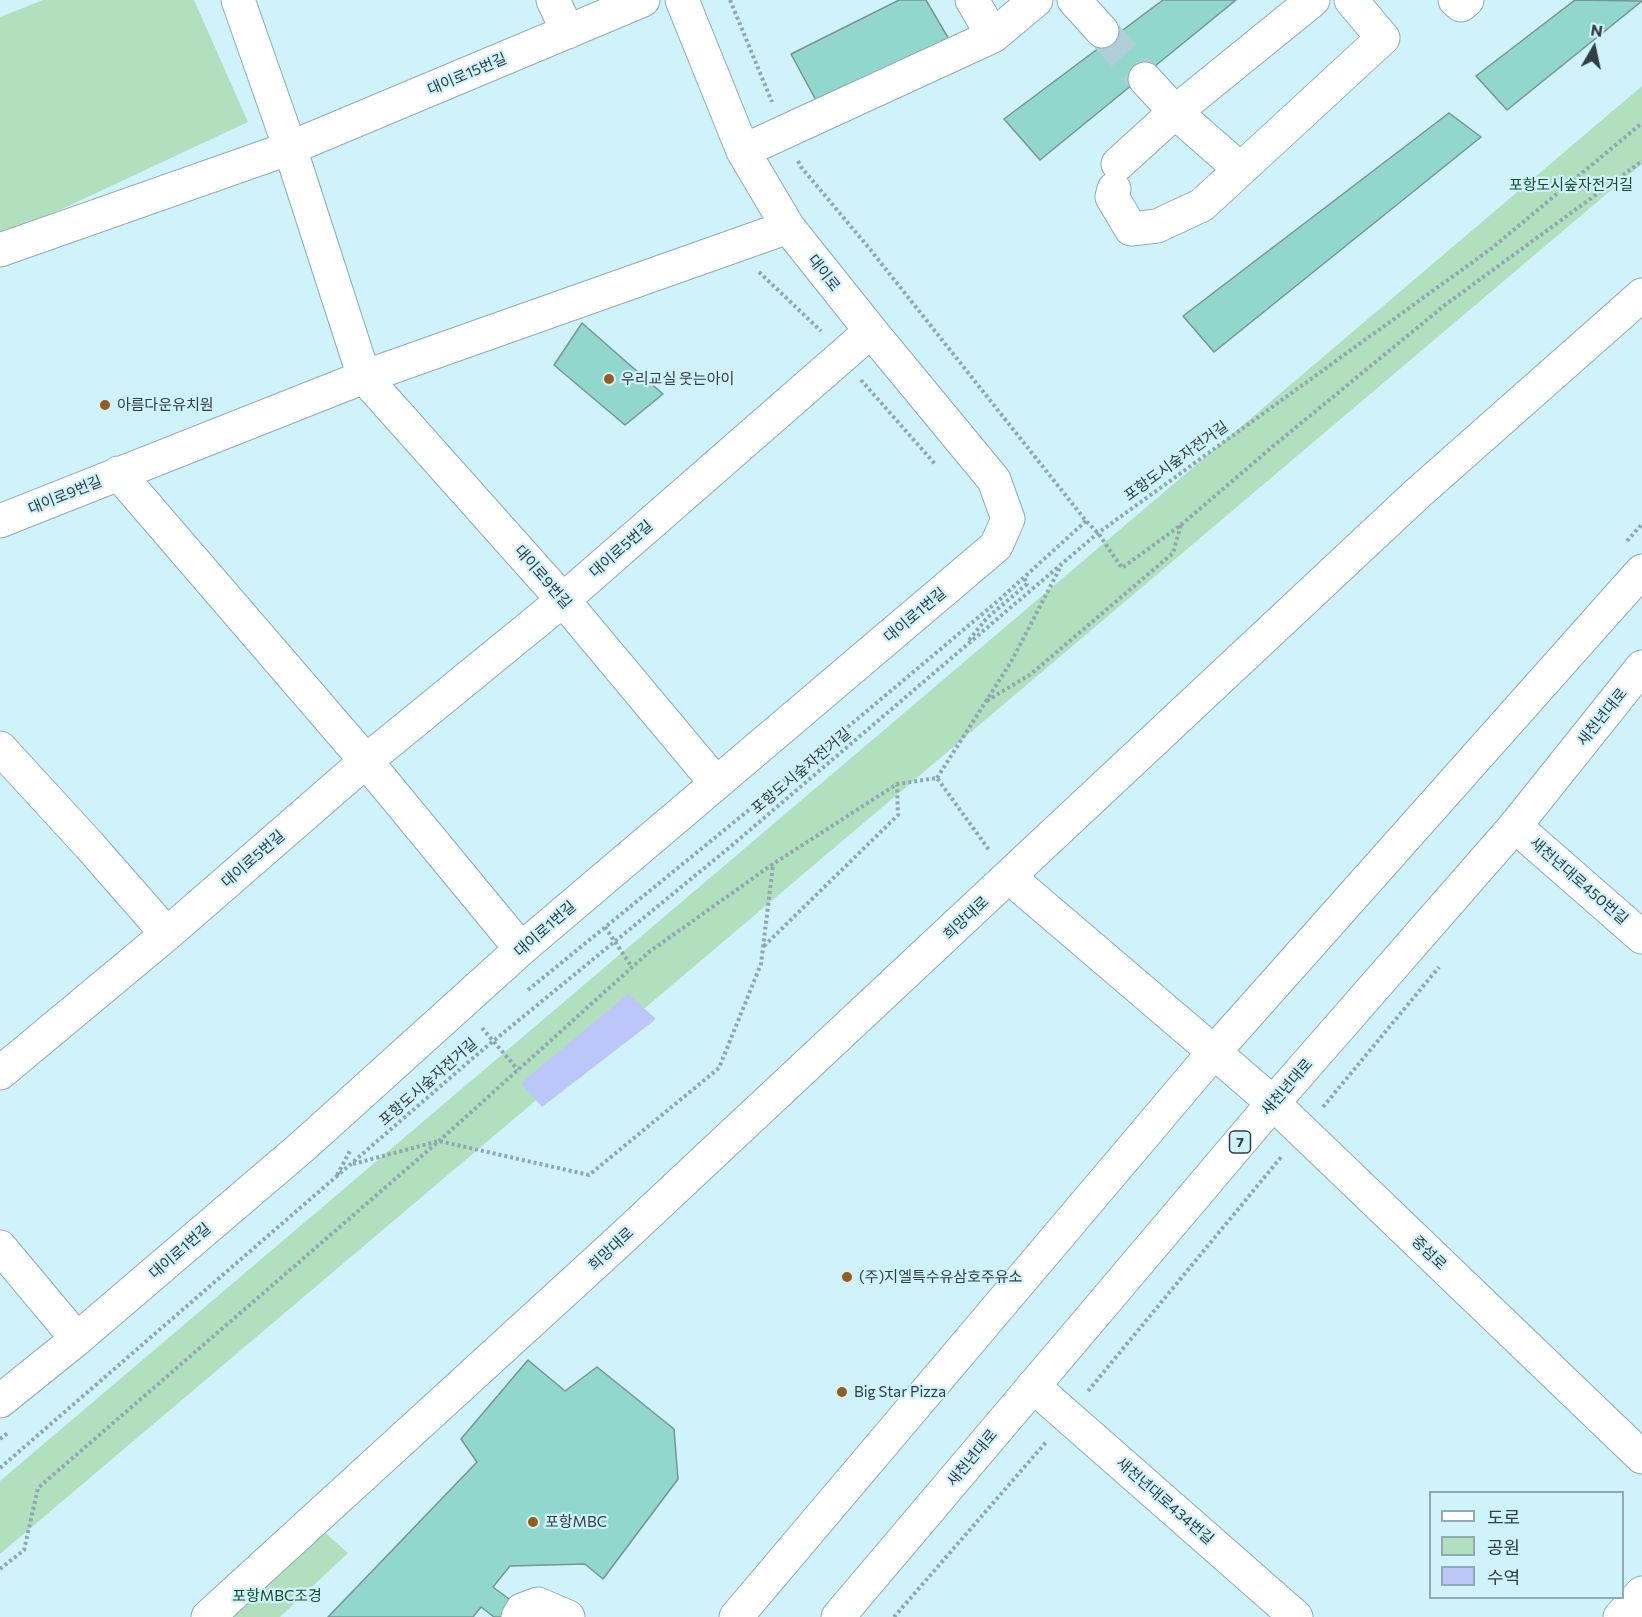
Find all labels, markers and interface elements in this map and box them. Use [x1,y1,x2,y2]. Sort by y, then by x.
north arrow [1564,18,1624,78]
text: N [1589,19,1604,40]
street label: 대이로15번길 [425,49,509,99]
park label: 포항도시숲자전거길 [1509,176,1633,194]
street label: 대이로 [804,251,844,295]
place label: 우리교실 웃는아이 [621,370,734,388]
marker: 우리교실 웃는아이 [602,372,616,386]
place label: 아름다운유치원 [117,396,214,414]
marker: 아름다운유치원 [98,398,112,412]
street label: 포항도시숲자전거길 [1120,417,1232,505]
street label: 대이로9번길 [25,472,105,518]
street label: 대이로5번길 [586,517,656,581]
street label: 대이로9번길 [511,542,575,612]
street label: 대이로1번길 [880,584,950,646]
street label: 새천년대로 [1573,685,1631,749]
street label: 포항도시숲자전거길 [748,724,854,818]
street label: 대이로5번길 [218,827,288,891]
street label: 새천년대로450번길 [1526,834,1632,928]
street label: 희망대로 [940,893,992,943]
street label: 대이로1번길 [511,897,579,961]
street label: 포항도시숲자전거길 [375,1034,481,1130]
street label: 새천년대로 [1258,1055,1316,1119]
road number: 7 [1230,1131,1250,1153]
street label: 대이로1번길 [146,1219,214,1283]
street label: 희망대로 [585,1224,637,1274]
street label: 중섬로 [1408,1232,1450,1274]
place label: (주)지엘특수유삼호주유소 [859,1268,1022,1286]
marker: (주)지엘특수유삼호주유소 [840,1270,854,1284]
place label: Big Star Pizza [854,1383,946,1401]
marker: Big Star Pizza [835,1385,849,1399]
street label: 새천년대로 [943,1426,1001,1490]
street label: 새천년대로434번길 [1113,1454,1217,1548]
legend [1429,1491,1624,1599]
text: 도로 [1487,1506,1520,1528]
place label: 포항MBC [545,1513,607,1531]
marker: 포항MBC [526,1515,540,1529]
text: 공원 [1487,1536,1520,1558]
text: 수역 [1487,1566,1520,1588]
park label: 포항MBC조경 [232,1587,322,1605]

